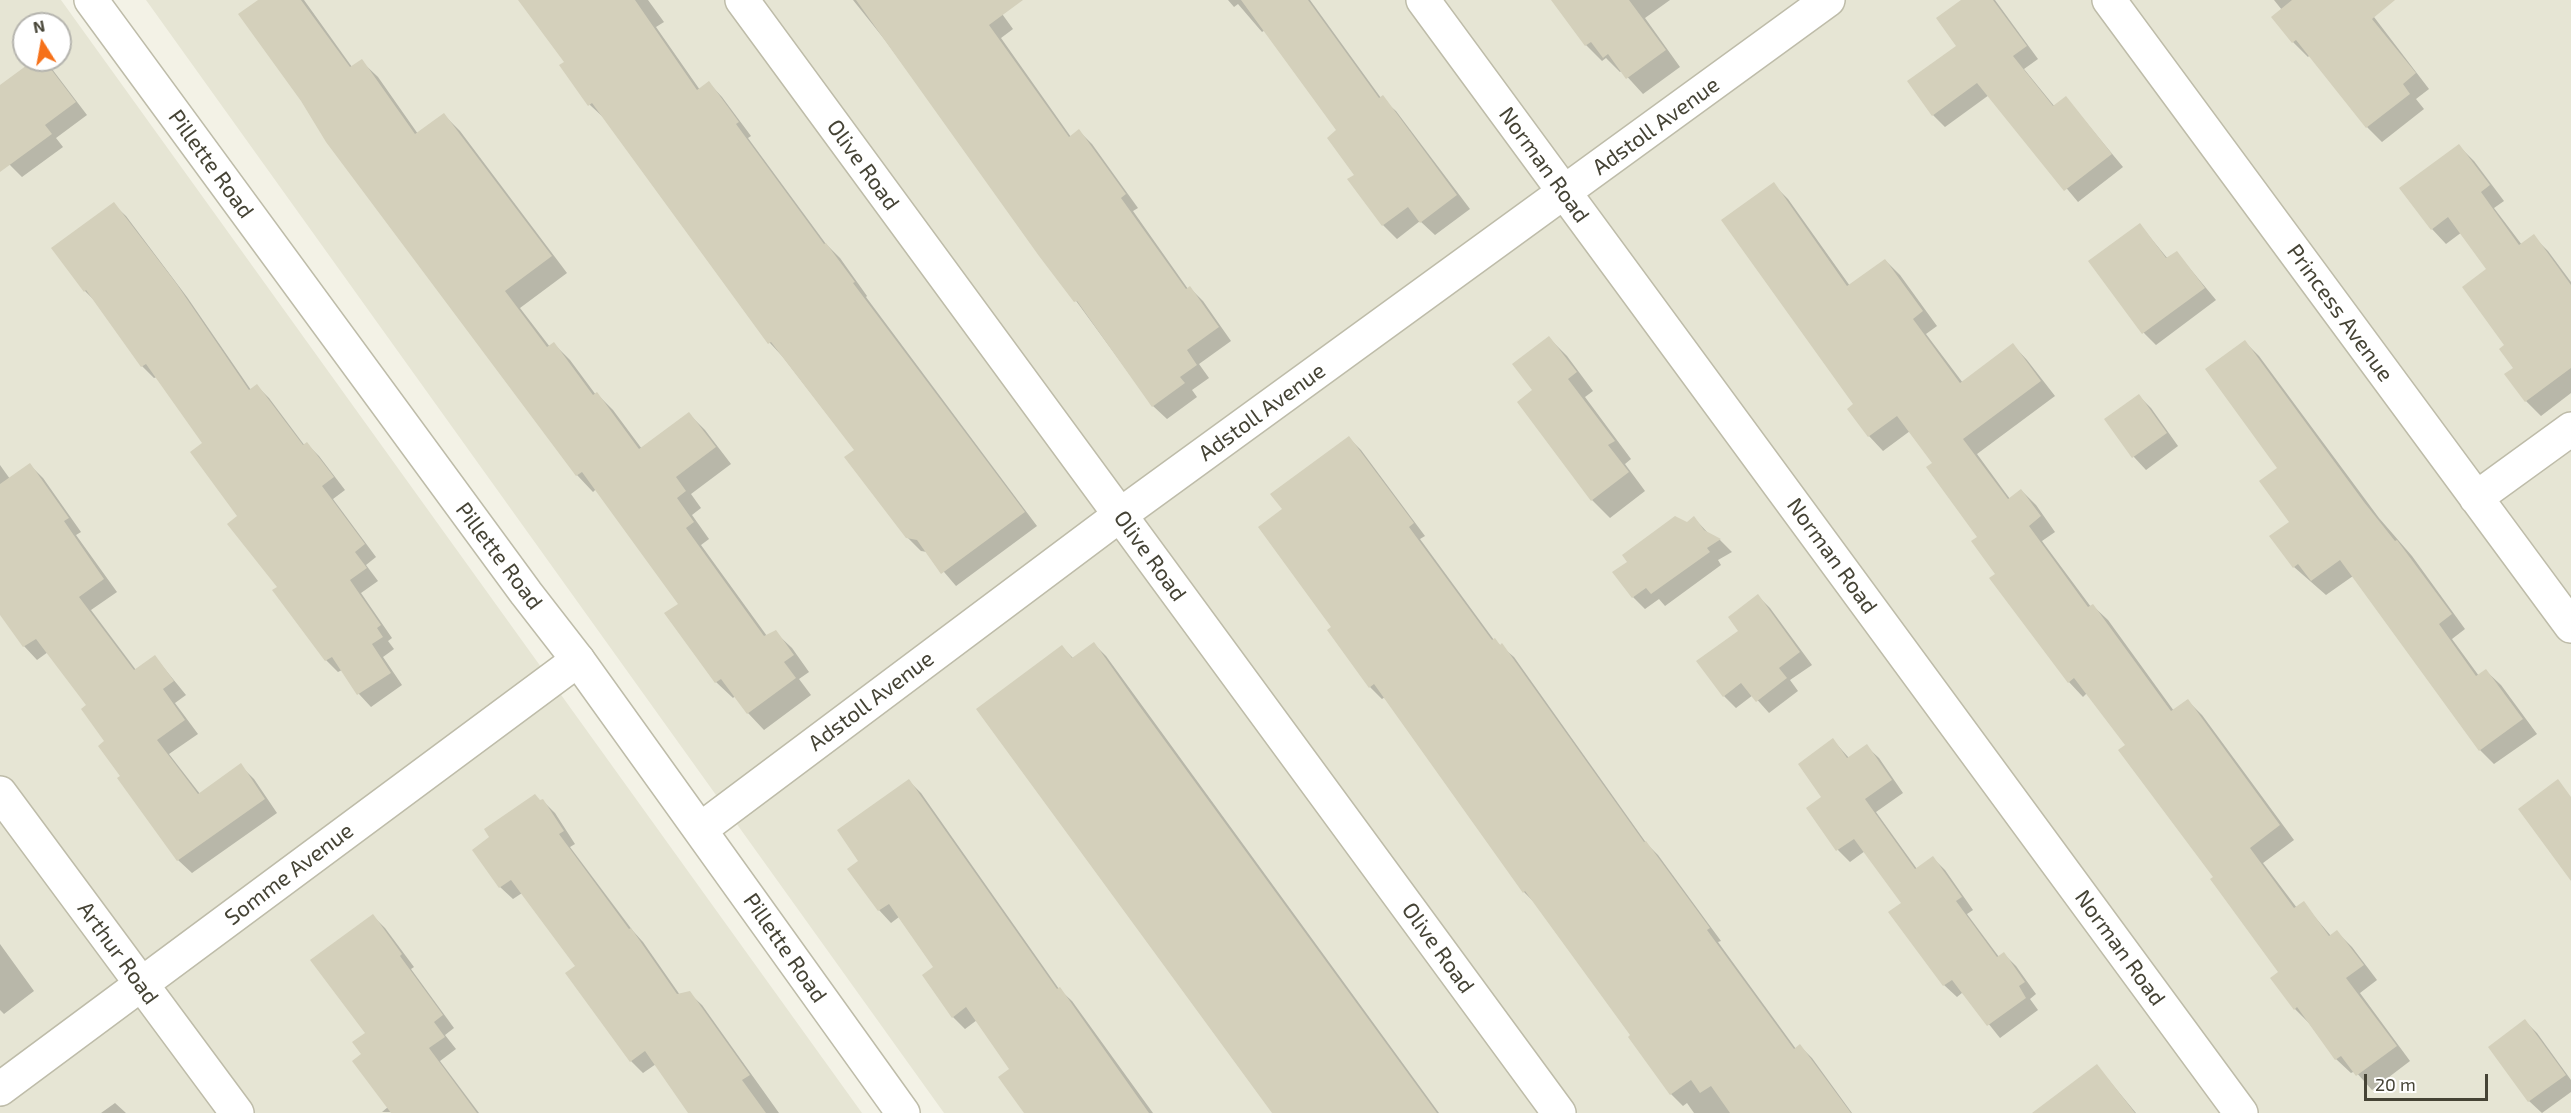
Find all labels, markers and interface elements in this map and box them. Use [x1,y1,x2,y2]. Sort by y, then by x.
north arrow [12,12,72,72]
text: N [31,15,46,36]
street label: Adstoll Avenue [1588,71,1724,181]
street label: Norman Road [1493,102,1595,228]
street label: Pillette Road [163,105,259,223]
street label: Olive Road [821,115,905,215]
street label: Princess Avenue [2281,239,2399,387]
street label: Adstoll Avenue [1194,357,1330,467]
street label: Norman Road [1781,493,1883,619]
street label: Pillette Road [450,497,548,615]
street label: Olive Road [1108,506,1192,606]
street label: Adstoll Avenue [803,645,939,757]
street label: Somme Avenue [220,817,358,931]
street label: Norman Road [2069,885,2171,1011]
street label: Pillette Road [738,888,832,1008]
street label: Arthur Road [72,896,164,1010]
street label: Olive Road [1396,898,1480,998]
scale bar [2367,1062,2492,1100]
text: 20 m [2375,1073,2416,1095]

